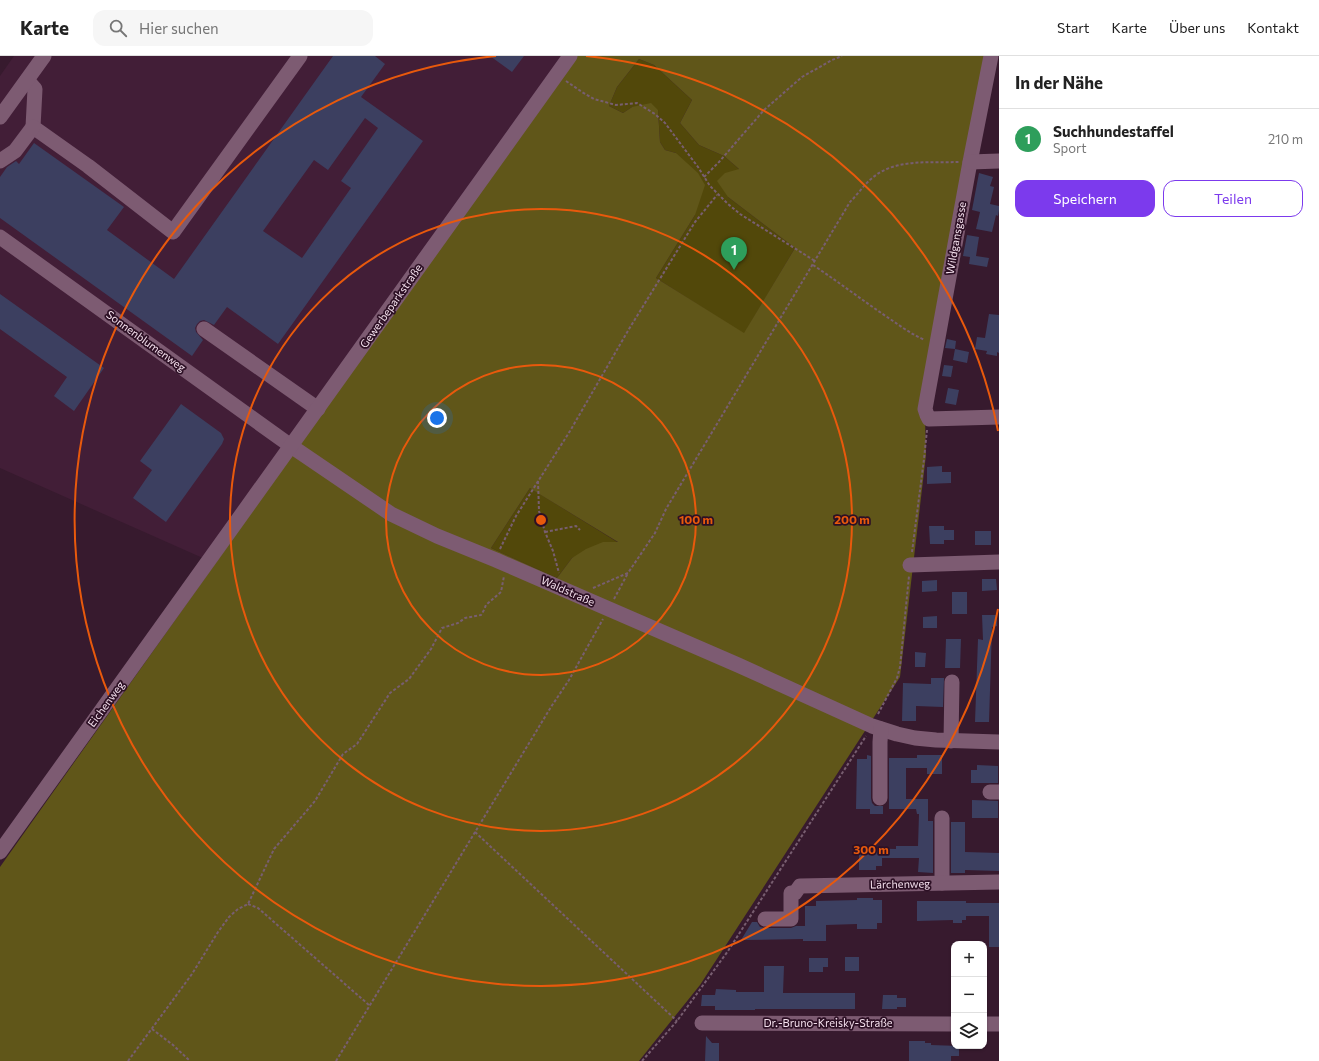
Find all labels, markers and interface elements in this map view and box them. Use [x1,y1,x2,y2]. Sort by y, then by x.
search box [93,10,373,46]
text: Karte [20,16,69,39]
icon: search [107,17,129,39]
text: Hier suchen [139,19,219,37]
text: Start [1057,19,1090,36]
text: Karte [1112,19,1147,36]
text: Über uns [1169,19,1225,36]
text: Kontakt [1247,19,1299,36]
text: In der Nähe [1015,72,1103,93]
text: Suchhundestaffel [1053,122,1174,140]
text: 1 [1025,131,1031,147]
text: 210 m [1268,131,1303,147]
text: Sport [1053,140,1087,156]
button: Speichern [1015,180,1155,217]
button: Teilen [1163,180,1303,217]
street label: Wildgansgasse [943,200,968,275]
pin: 1 [721,237,747,270]
street label: Gewerbeparkstraße [357,261,425,350]
street label: Sonnenblumenweg [104,307,189,374]
your location [427,408,447,428]
text: 100 m [679,512,713,526]
text: 200 m [834,512,870,526]
centre of rings [534,513,548,527]
street label: Waldstraße [539,573,597,608]
street label: Eichenweg [85,678,127,729]
text: 300 m [853,842,889,856]
street label: Lärchenweg [870,876,930,891]
map controls [951,941,987,1049]
button: + [951,941,987,977]
button: − [951,977,987,1013]
button: layers [951,1013,987,1049]
street label: Dr.-Bruno-Kreisky-Straße [763,1016,893,1029]

